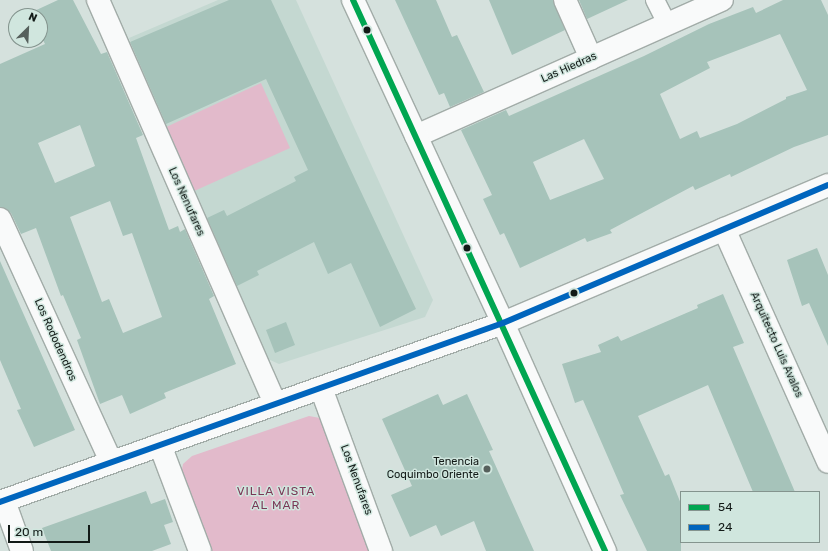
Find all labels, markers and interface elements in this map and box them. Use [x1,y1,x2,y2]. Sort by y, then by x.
north arrow [8,8,48,48]
text: N [26,10,39,25]
unlabelled marker [362,25,372,35]
street label: Las Hiedras [539,50,599,86]
street label: Los Nenufares [165,166,207,238]
unlabelled marker [462,243,472,253]
unlabelled marker [569,288,579,298]
street label: Arquitecto Luis Avalos [747,290,805,400]
street label: Los Rododendros [31,297,79,383]
street label: Los Nenufares [337,443,375,517]
place label: Tenencia Coquimbo Oriente [387,456,479,482]
marker: Tenencia Coquimbo Oriente [482,464,492,474]
district label: VILLA VISTA AL MAR [236,485,316,513]
legend [680,491,820,543]
text: 54 [718,500,733,514]
scale bar [10,517,92,543]
text: 24 [718,520,732,534]
text: 20 m [15,525,43,539]

